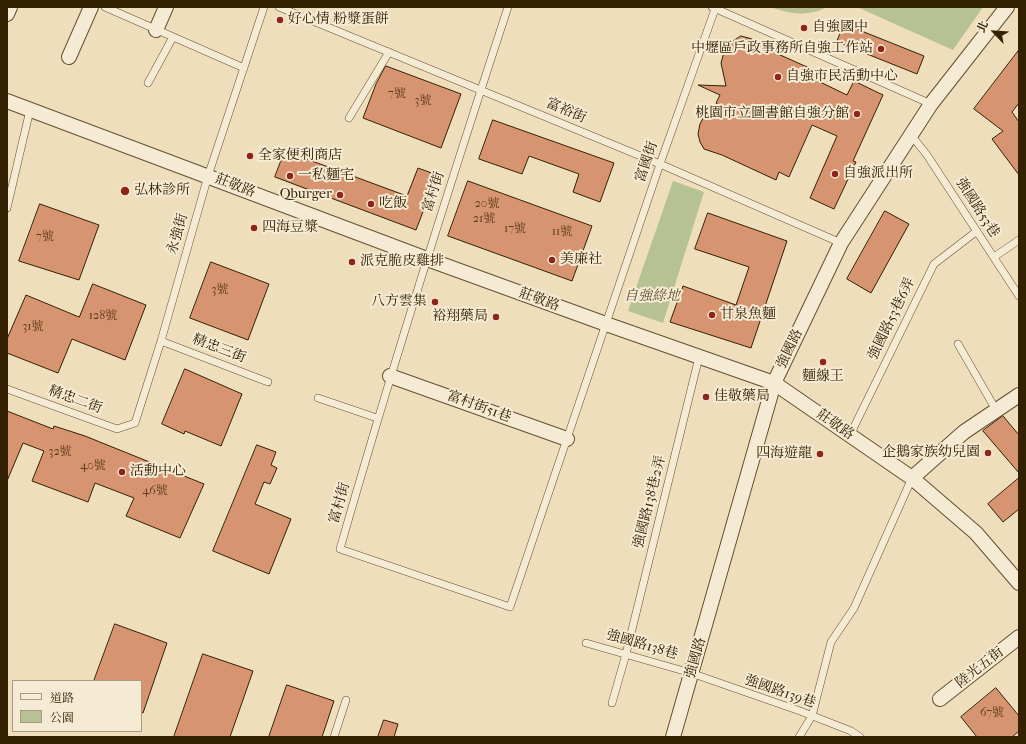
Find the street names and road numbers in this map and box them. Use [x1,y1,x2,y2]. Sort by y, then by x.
street label: 富裕街 [543,95,589,127]
street label: 富國街 [632,139,662,185]
street label: 富村街 [420,169,448,215]
street label: 莊敬路 [212,171,258,201]
street label: 強國路53巷 [951,175,1003,241]
street label: 永強街 [164,211,192,257]
street label: 強國路53巷6弄 [865,275,919,363]
street label: 莊敬路 [516,285,562,315]
street label: 強國路 [773,326,807,372]
street label: 精忠三街 [190,331,248,367]
street label: 精忠二街 [46,383,104,417]
street label: 富村街51巷 [445,388,513,426]
street label: 莊敬路 [813,406,857,444]
street label: 強國路138巷2弄 [630,454,670,550]
street label: 富村街 [326,480,354,526]
street label: 強國路138巷 [604,627,680,663]
street label: 強國路 [682,635,710,681]
street label: 陸光五街 [953,644,1007,692]
street label: 強國路139巷 [742,672,818,712]

